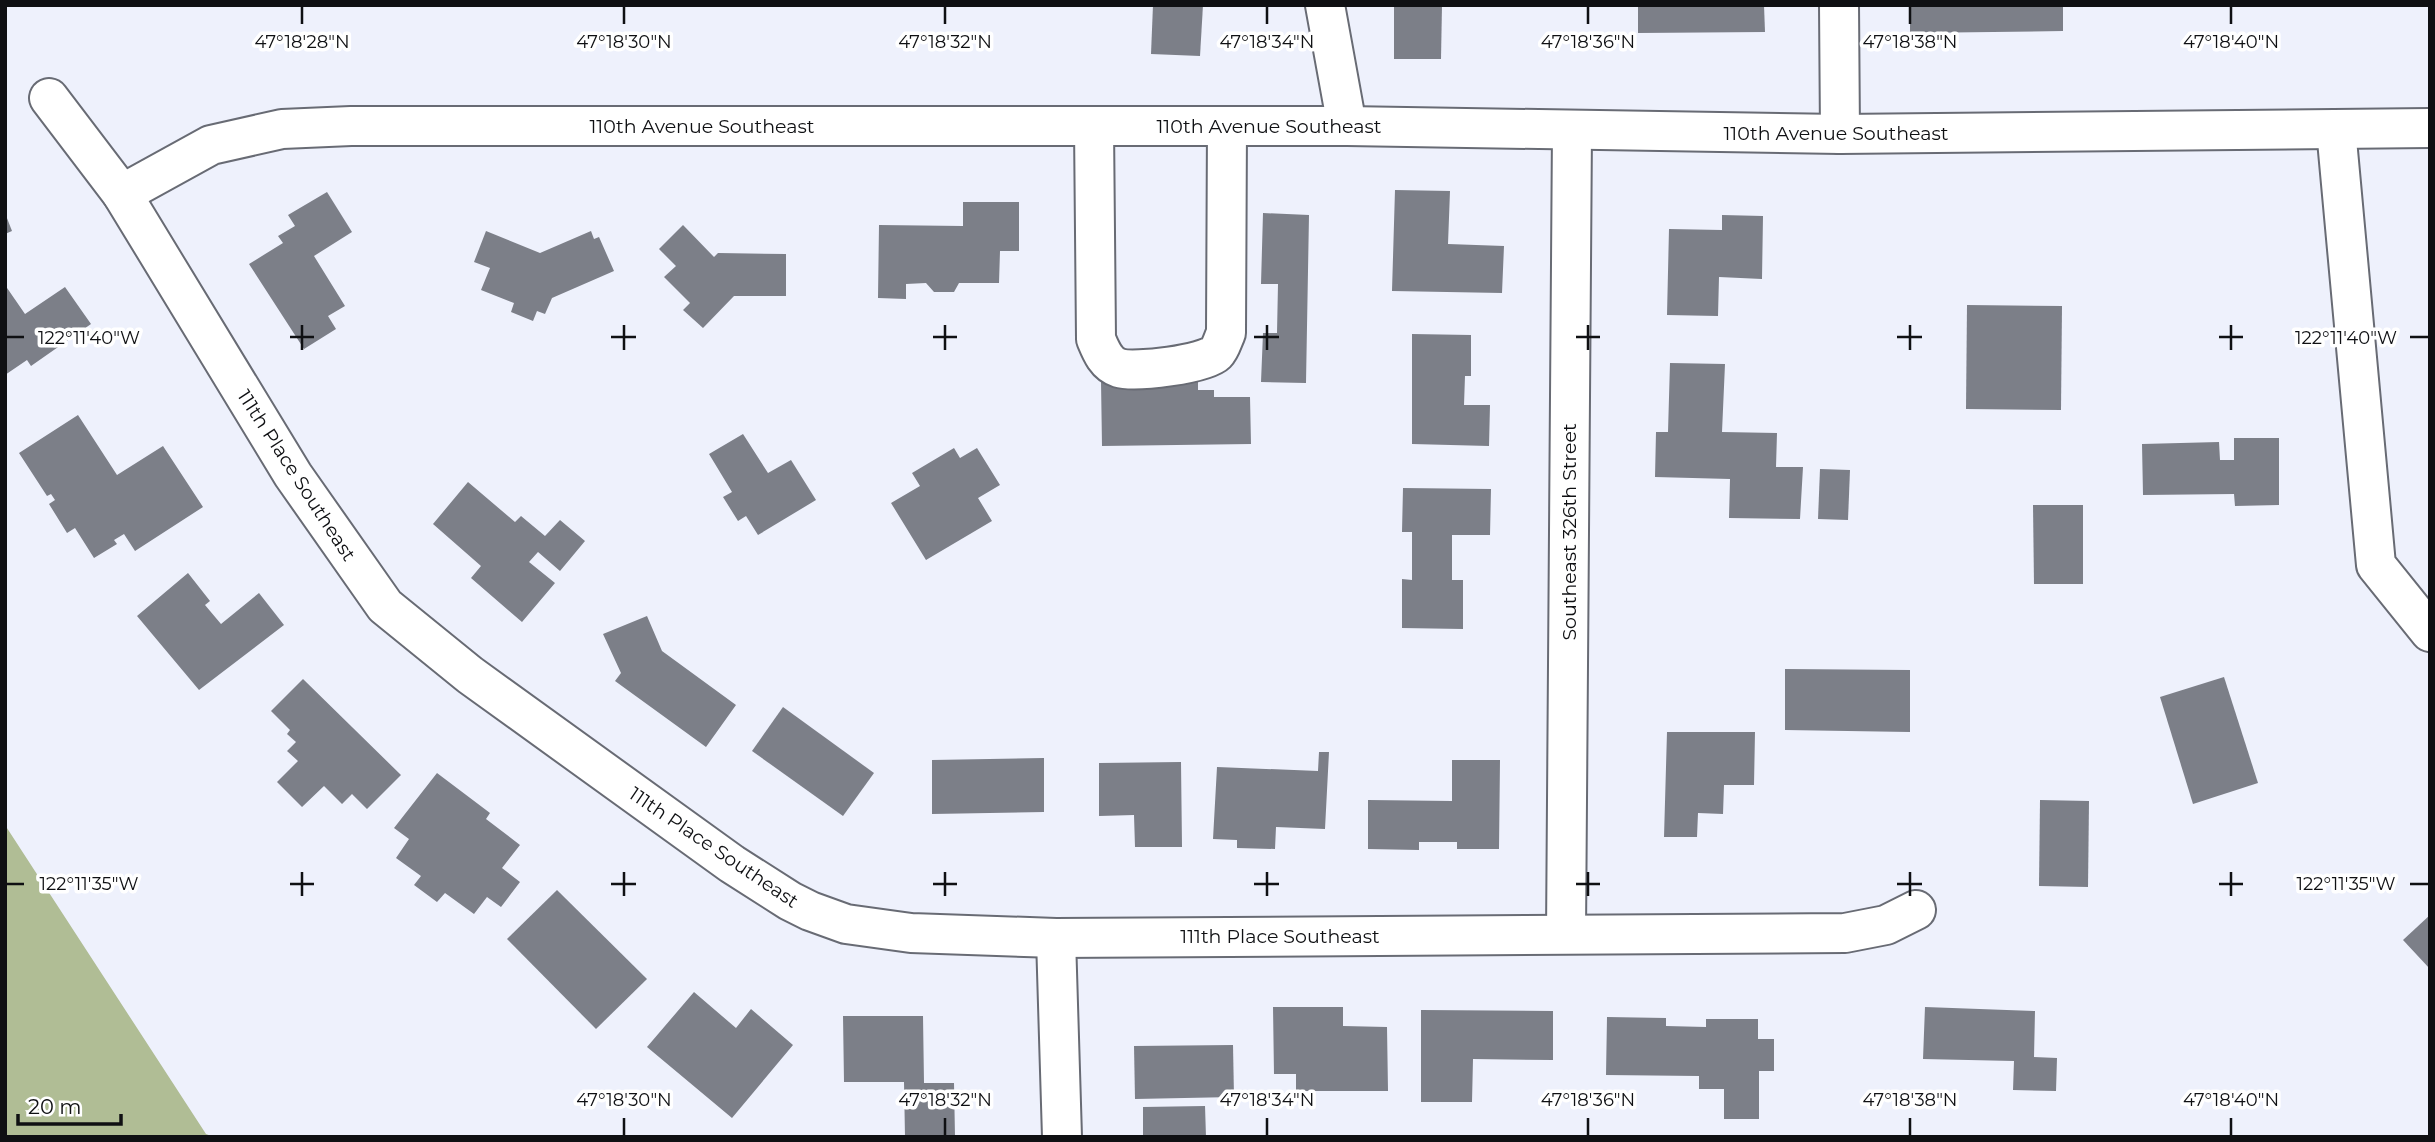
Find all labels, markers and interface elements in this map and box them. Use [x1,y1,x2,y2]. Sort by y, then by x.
text: 47°18'28"N [254,31,350,53]
text: 47°18'30"N [576,31,672,53]
text: 47°18'32"N [898,31,992,53]
text: 47°18'34"N [1220,31,1314,53]
text: 47°18'36"N [1541,31,1635,53]
text: 47°18'38"N [1863,31,1957,53]
text: 47°18'40"N [2183,31,2279,53]
street label: 110th Avenue Southeast [589,115,815,138]
street label: 110th Avenue Southeast [1156,115,1382,138]
street label: 110th Avenue Southeast [1723,122,1949,145]
text: 122°11'40"W [38,327,140,349]
text: 122°11'40"W [2295,327,2397,349]
street label: 111th Place Southeast [233,385,361,565]
street label: Southeast 326th Street [1558,423,1581,641]
street label: 111th Place Southeast [625,782,803,913]
text: 122°11'35"W [39,873,139,895]
text: 122°11'35"W [2296,873,2396,895]
street label: 111th Place Southeast [1180,925,1380,948]
scale bar [18,1082,121,1126]
text: 47°18'30"N [576,1089,672,1111]
text: 47°18'32"N [898,1089,992,1111]
text: 47°18'34"N [1220,1089,1314,1111]
text: 47°18'36"N [1541,1089,1635,1111]
text: 47°18'38"N [1863,1089,1957,1111]
text: 47°18'40"N [2183,1089,2279,1111]
text: 20 m [28,1094,82,1119]

